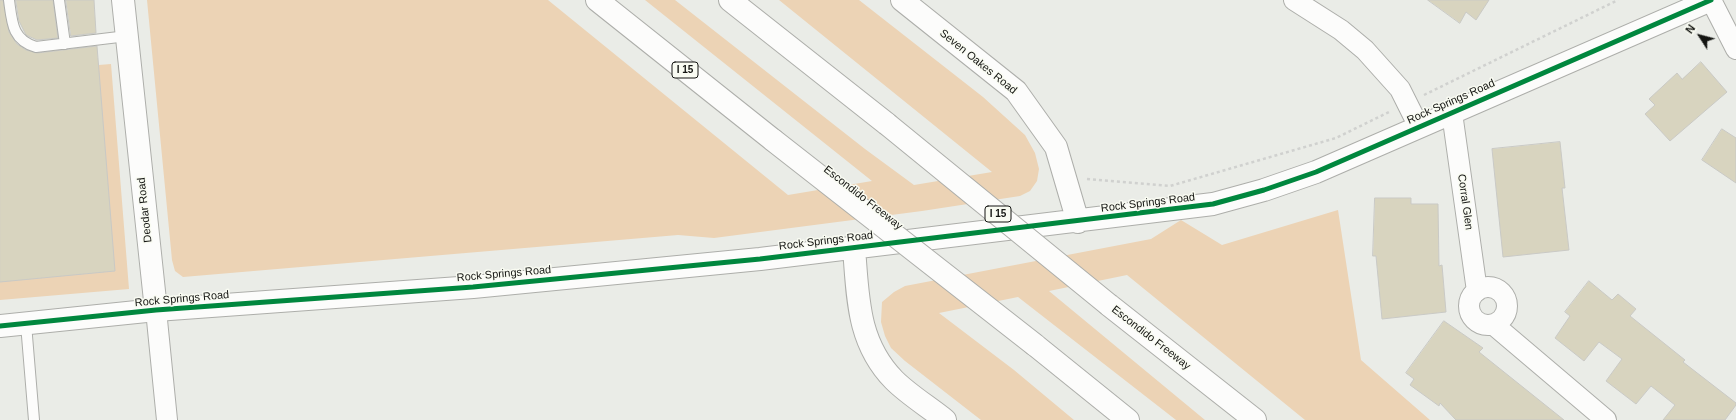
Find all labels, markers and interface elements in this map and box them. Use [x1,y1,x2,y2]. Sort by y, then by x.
north arrow [1680,16,1720,56]
text: N [1683,22,1697,36]
street label: Seven Oakes Road [937,27,1019,97]
road number: I 15 [672,62,698,78]
street label: Rock Springs Road [1405,77,1497,127]
street label: Escondido Freeway [821,163,905,233]
street label: Corral Glen [1455,173,1475,231]
street label: Deodar Road [135,177,155,243]
street label: Rock Springs Road [1100,191,1196,215]
road number: I 15 [985,206,1011,222]
street label: Rock Springs Road [778,229,874,253]
street label: Rock Springs Road [456,263,552,285]
street label: Rock Springs Road [134,288,230,310]
street label: Escondido Freeway [1109,303,1193,373]

